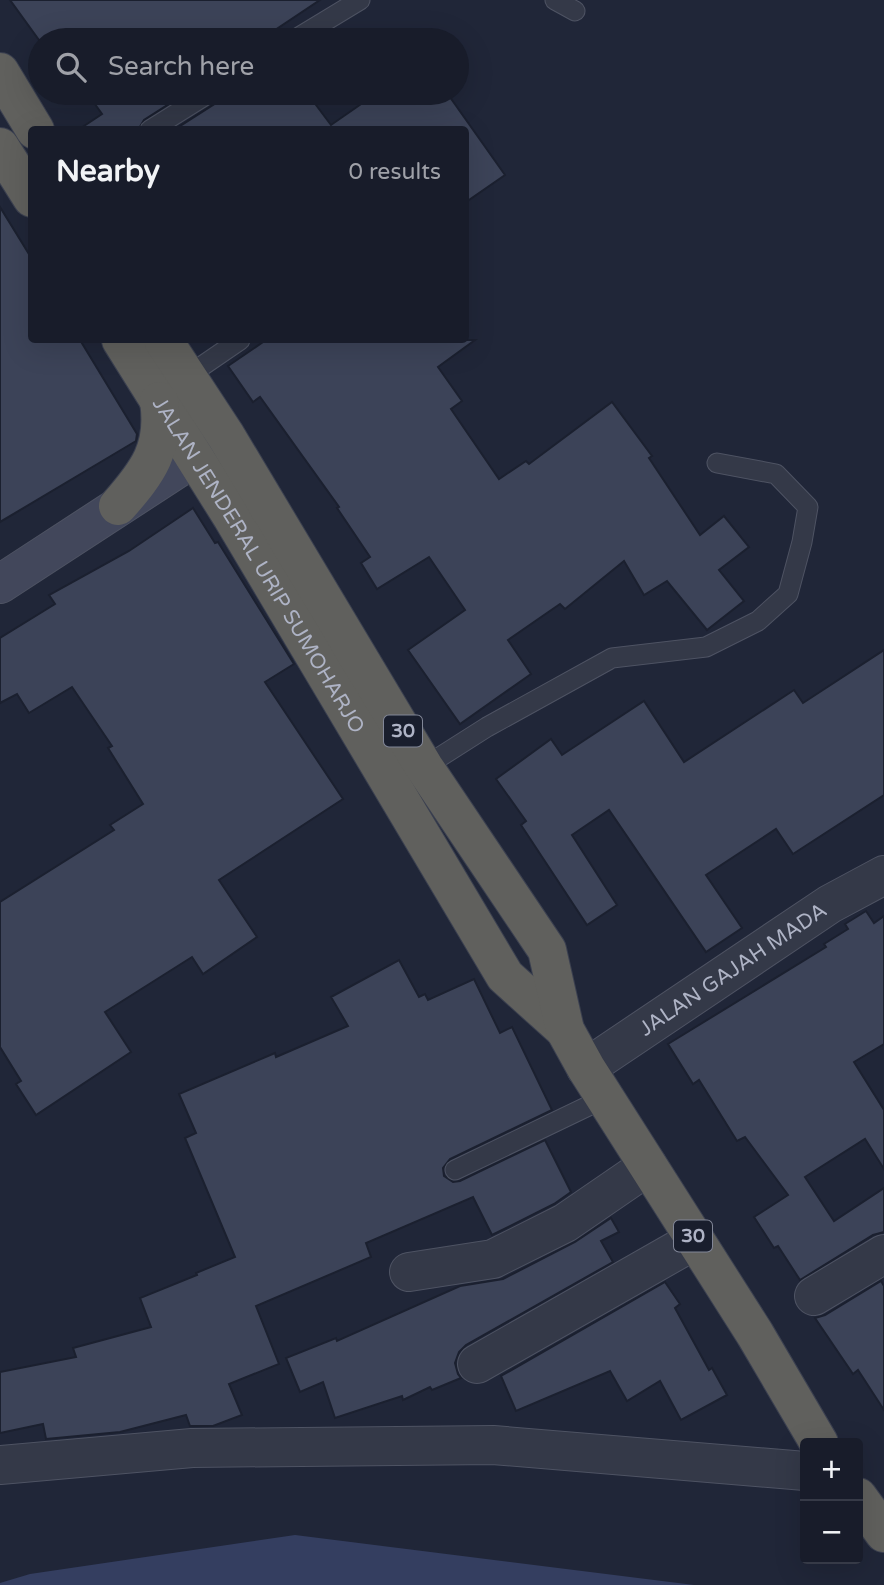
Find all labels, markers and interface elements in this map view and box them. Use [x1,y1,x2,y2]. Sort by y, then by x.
search box [28,28,469,105]
icon: search [52,48,90,86]
text: Search here [108,51,254,82]
text: Nearby [56,153,160,190]
text: 0 results [348,158,441,186]
street label: JALAN JENDERAL URIP SUMOHARJO [147,392,370,738]
road number: 30 [384,716,422,746]
street label: JALAN GAJAH MADA [634,897,831,1041]
road number: 30 [674,1220,712,1252]
map controls [800,1438,863,1564]
button: + [800,1438,863,1501]
button: − [800,1501,863,1564]

